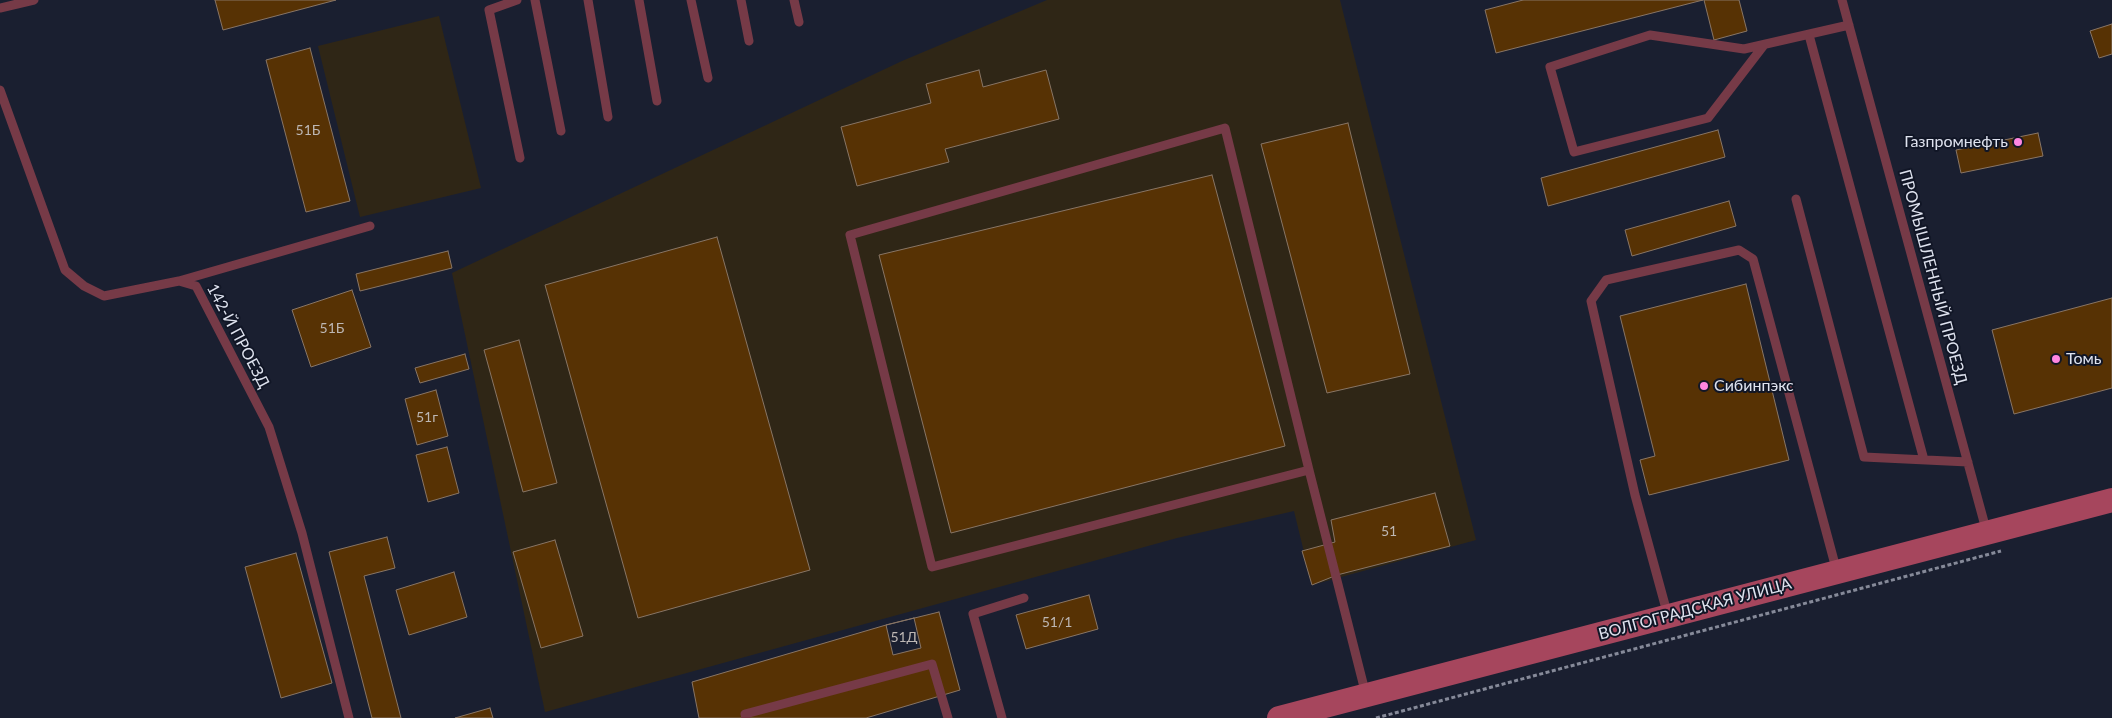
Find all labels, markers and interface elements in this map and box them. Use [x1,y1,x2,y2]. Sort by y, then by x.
house number: 51Б [296,122,320,138]
place label: Газпромнефть [1904,132,2008,152]
marker: Газпромнефть [2012,136,2024,148]
street label: ПРОМЫШЛЕННЫЙ ПРОЕЗД [1895,167,1971,387]
street label: 142-Й ПРОЕЗД [202,281,274,391]
house number: 51Б [320,320,344,336]
place label: Томь [2066,349,2102,369]
marker: Томь [2050,353,2062,365]
place label: Сибинпэкс [1714,376,1794,396]
marker: Сибинпэкс [1698,380,1710,392]
house number: 51г [416,409,438,425]
house number: 51 [1381,523,1397,539]
street label: ВОЛГОГРАДСКАЯ УЛИЦА [1596,574,1794,644]
house number: 51/1 [1042,614,1072,630]
house number: 51Д [890,629,918,645]

